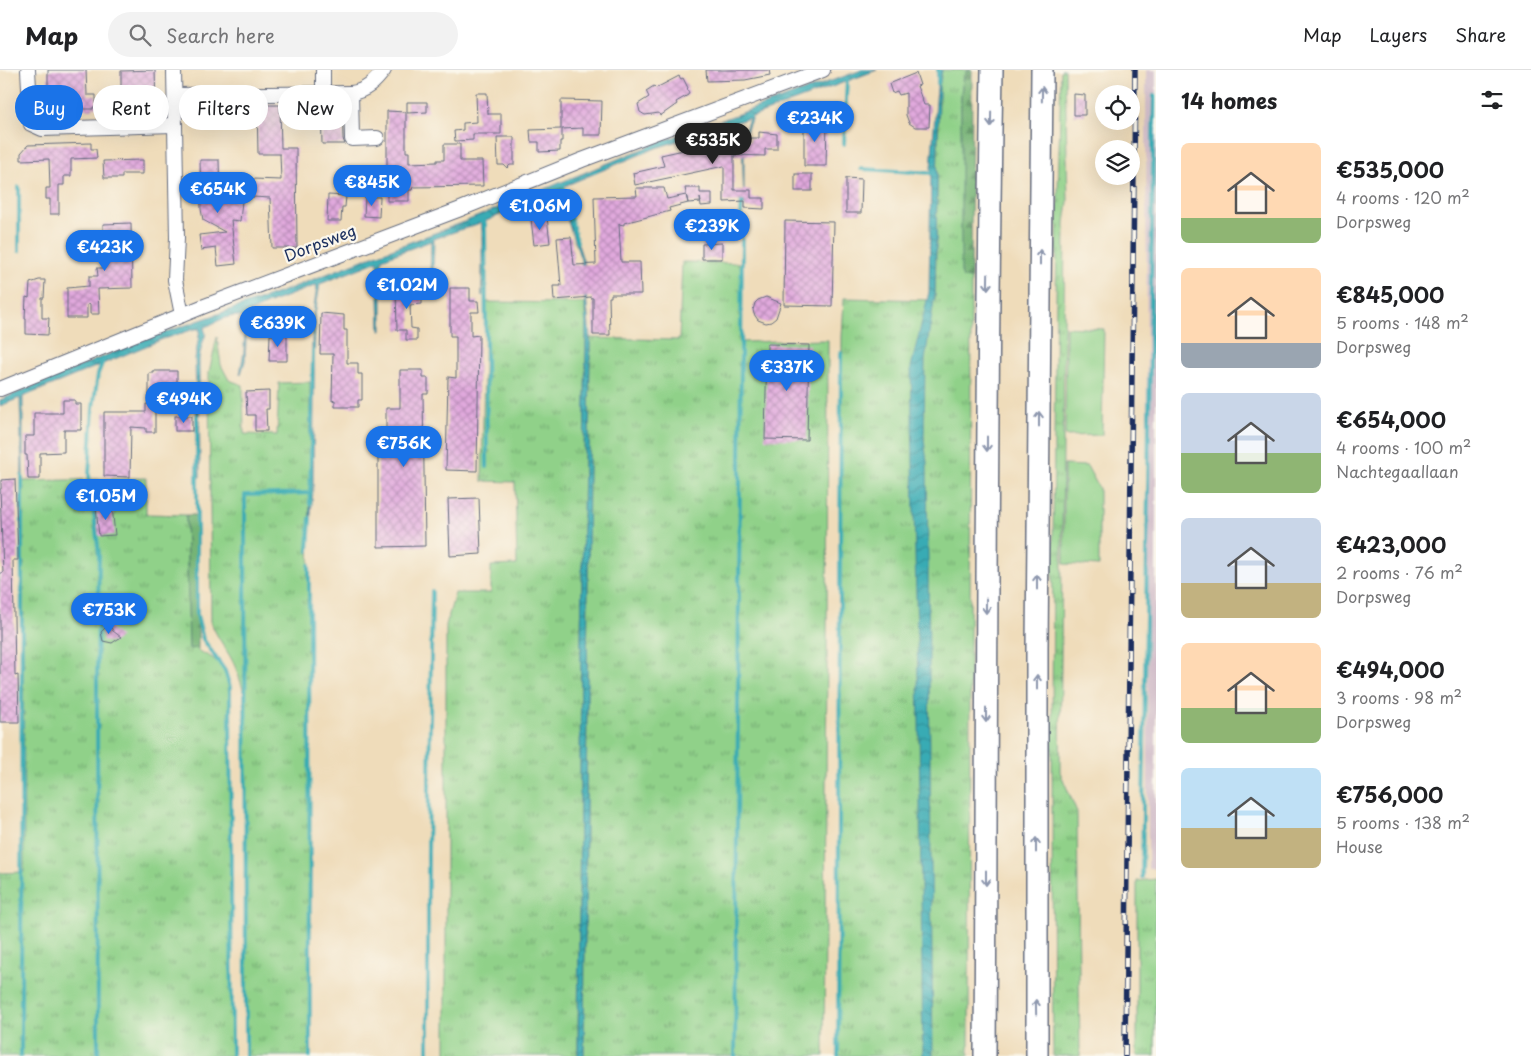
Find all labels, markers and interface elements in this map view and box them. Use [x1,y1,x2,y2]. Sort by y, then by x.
search box [108,12,458,57]
text: Map [25,17,78,53]
icon: search [126,21,154,49]
text: Search here [166,21,275,49]
text: Map [1303,21,1342,48]
text: Layers [1370,21,1427,48]
text: Share [1455,21,1506,48]
text: 14 homes [1181,84,1277,116]
chip: Buy [15,85,83,130]
chip: Rent [93,85,169,130]
chip: Filters [179,85,268,130]
chip: New [278,85,352,130]
map controls [1095,85,1140,185]
button: locate [1095,85,1140,130]
one-way arrow [1037,86,1047,102]
icon: filters [1478,86,1506,114]
pin: €234K [780,100,850,143]
text: €234K [787,105,843,129]
one-way arrow [986,110,996,127]
pin: €535K [678,122,748,165]
text: €535K [686,127,740,151]
button: layers [1095,140,1140,185]
text: €535,000 [1336,153,1444,185]
icon: home [1221,163,1281,223]
pin: €845K [337,164,407,207]
text: €845K [344,169,400,193]
pin: €654K [183,172,253,214]
text: €654K [190,176,246,200]
text: 4 rooms · 120 m² [1336,185,1470,209]
pin: €1.06M [499,189,581,231]
text: €1.06M [509,193,571,217]
pin: €239K [677,208,747,251]
text: Dorpsweg [1336,209,1411,233]
text: €239K [685,213,739,237]
street label: Dorpsweg [280,217,359,267]
pin: €423K [70,230,140,272]
text: €423K [77,234,133,258]
one-way arrow [1035,249,1045,265]
pin: €1.02M [366,268,448,310]
text: €1.02M [376,272,438,296]
one-way arrow [984,273,993,289]
text: €845,000 [1336,278,1444,310]
icon: home [1221,288,1281,348]
pin: €639K [243,306,313,348]
text: €639K [250,310,306,334]
text: 5 rooms · 148 m² [1336,310,1469,334]
text: Dorpsweg [1336,334,1411,358]
pin: €337K [752,350,822,392]
text: €337K [760,354,814,378]
pin: €494K [149,382,219,424]
text: €494K [156,386,212,410]
text: €654,000 [1336,403,1446,435]
one-way arrow [1034,411,1044,428]
icon: home [1221,413,1281,473]
pin: €756K [369,426,439,468]
text: €756K [377,430,431,454]
text: 4 rooms · 100 m² [1336,435,1471,459]
one-way arrow [982,436,992,452]
text: Nachtegaallaan [1336,459,1459,483]
pin: €1.05M [65,478,147,521]
text: €1.05M [76,483,136,507]
text: €423,000 [1336,528,1446,560]
icon: home [1221,538,1281,598]
text: 2 rooms · 76 m² [1336,560,1463,584]
one-way arrow [1032,574,1042,590]
text: Dorpsweg [1336,584,1411,608]
pin: €753K [74,592,144,635]
text: €753K [82,597,136,621]
one-way arrow [981,598,991,614]
text: €494,000 [1336,653,1445,685]
icon: home [1221,663,1281,723]
one-way arrow [1032,675,1042,691]
text: 3 rooms · 98 m² [1336,685,1462,709]
one-way arrow [981,707,991,723]
text: Dorpsweg [1336,709,1411,733]
text: €756,000 [1336,778,1443,810]
icon: home [1221,788,1281,848]
text: 5 rooms · 138 m² [1336,810,1470,834]
text: House [1336,834,1383,858]
one-way arrow [1031,837,1041,854]
one-way arrow [981,870,991,886]
one-way arrow [1031,1000,1041,1016]

